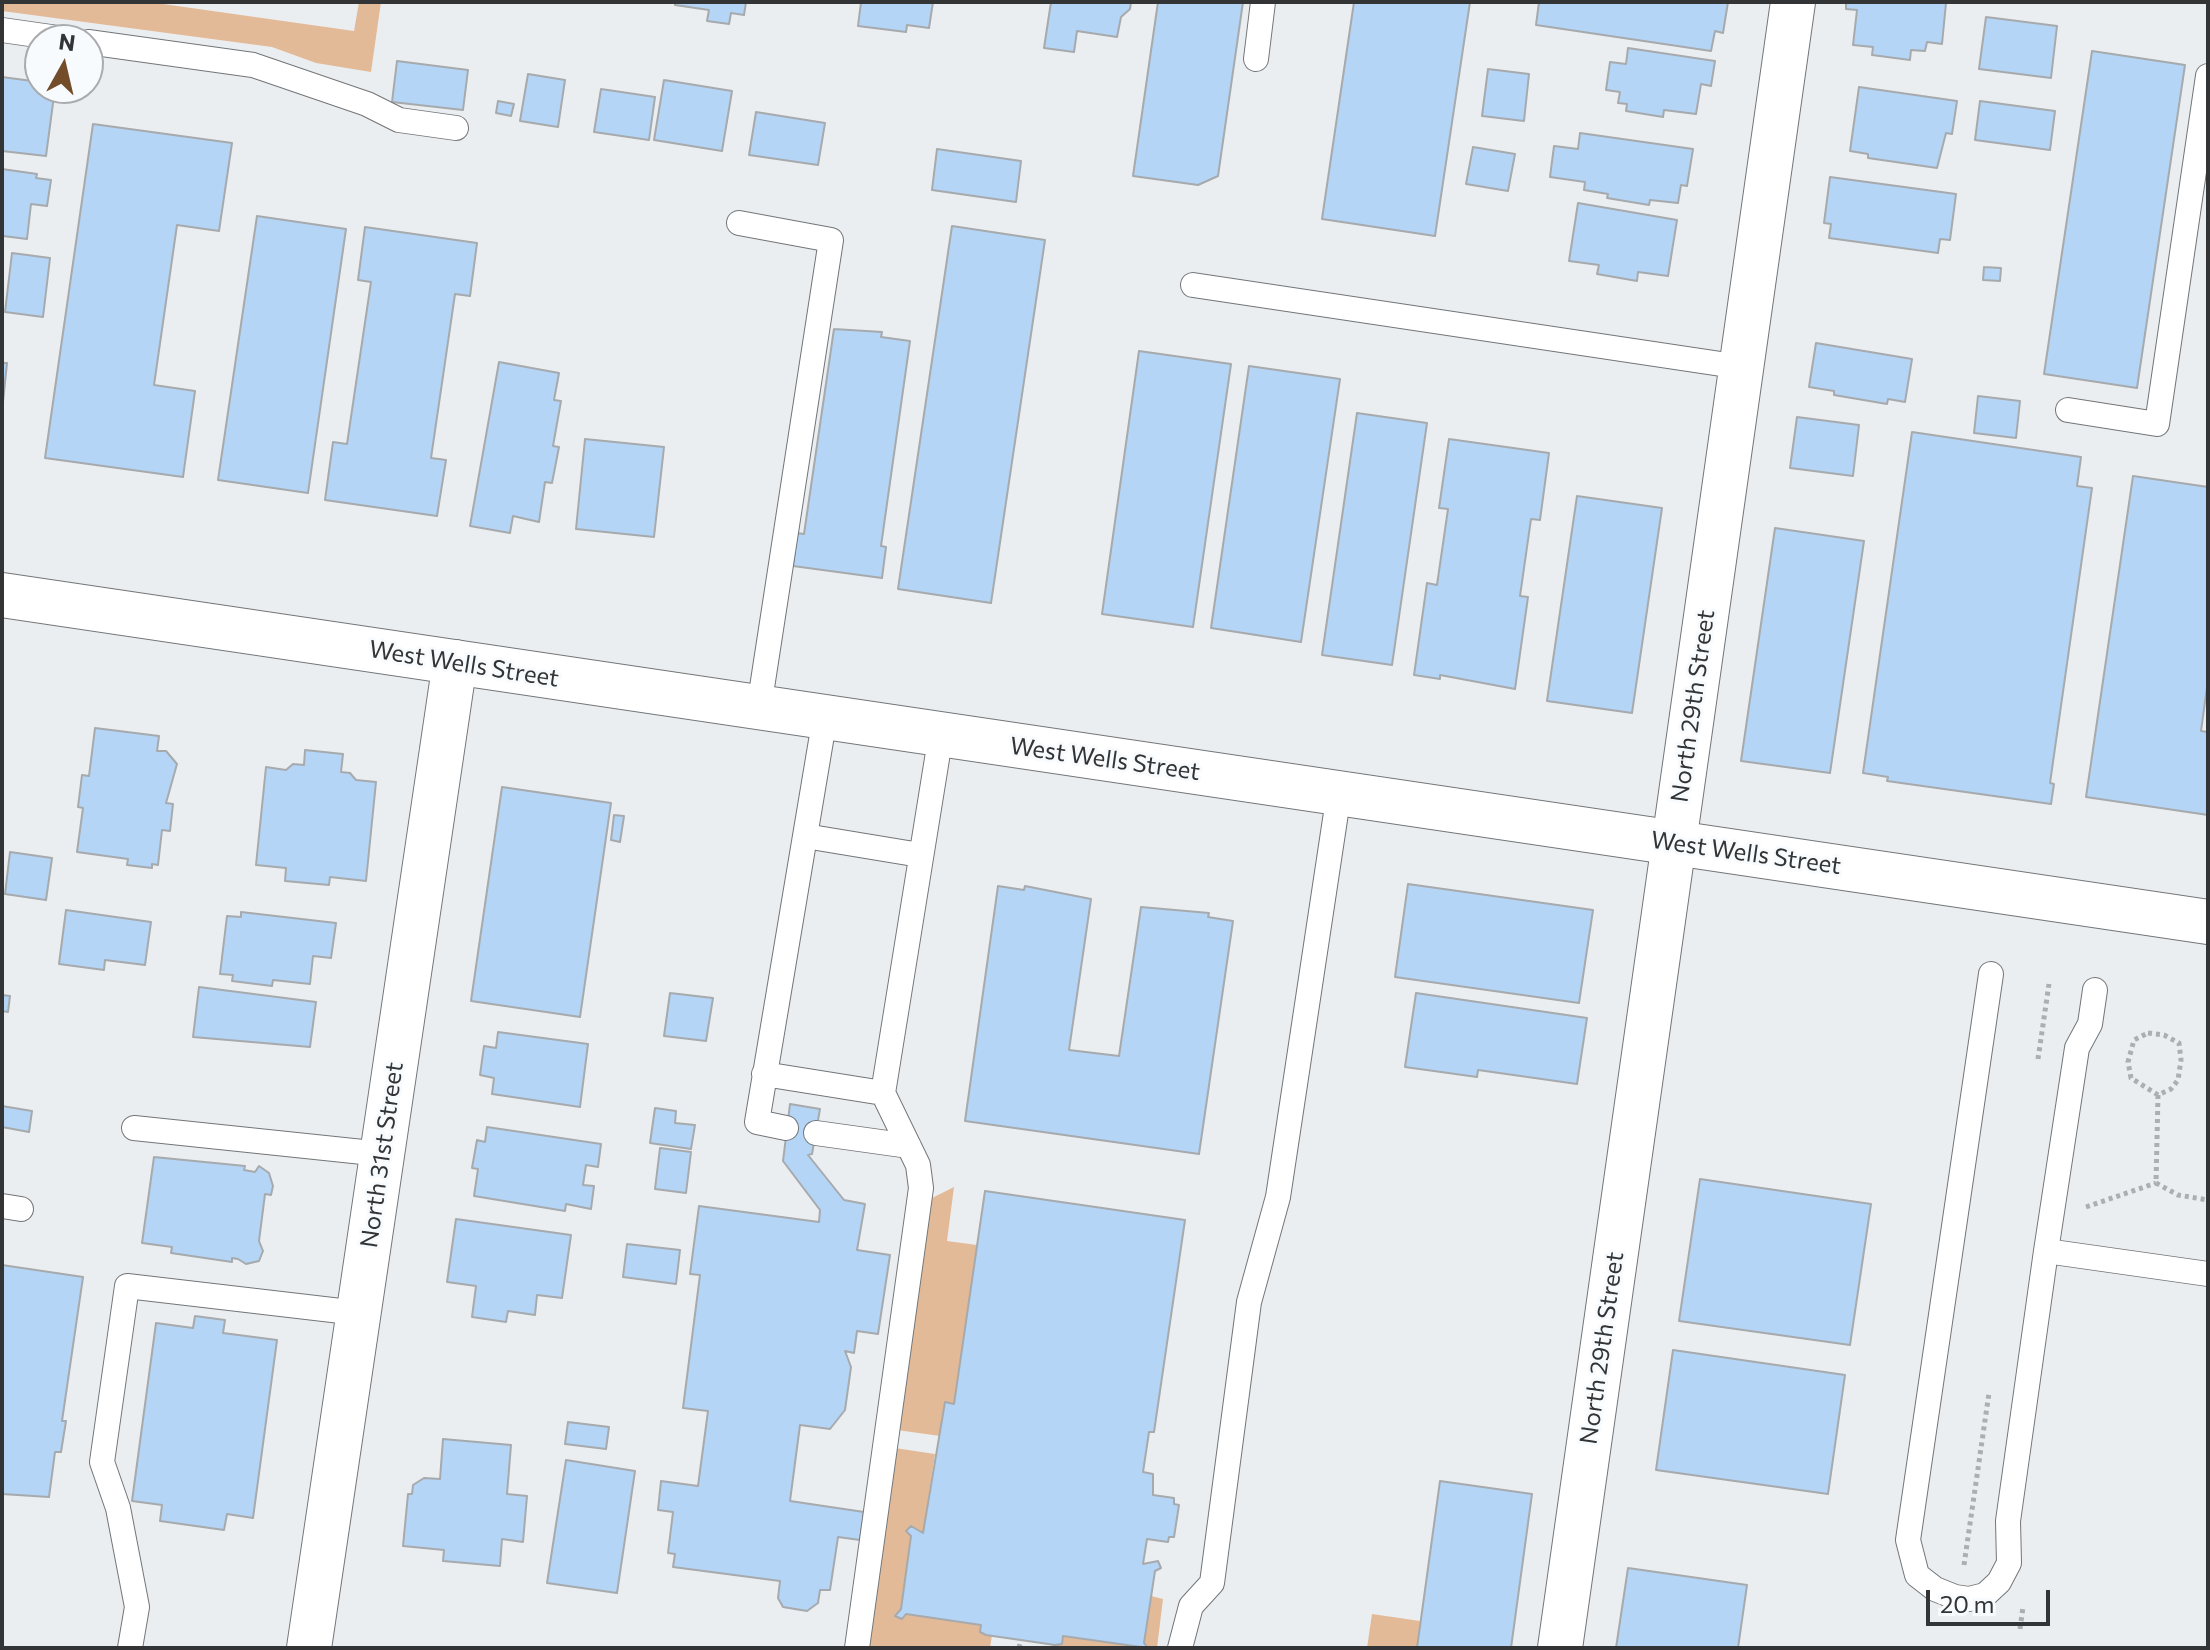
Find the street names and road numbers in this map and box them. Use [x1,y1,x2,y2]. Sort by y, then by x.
street label: North 29th Street [1665,608,1721,804]
street label: West Wells Street [367,635,561,693]
street label: West Wells Street [1008,731,1202,787]
street label: West Wells Street [1649,825,1843,881]
street label: North 31st Street [355,1060,409,1250]
street label: North 29th Street [1574,1250,1630,1446]

